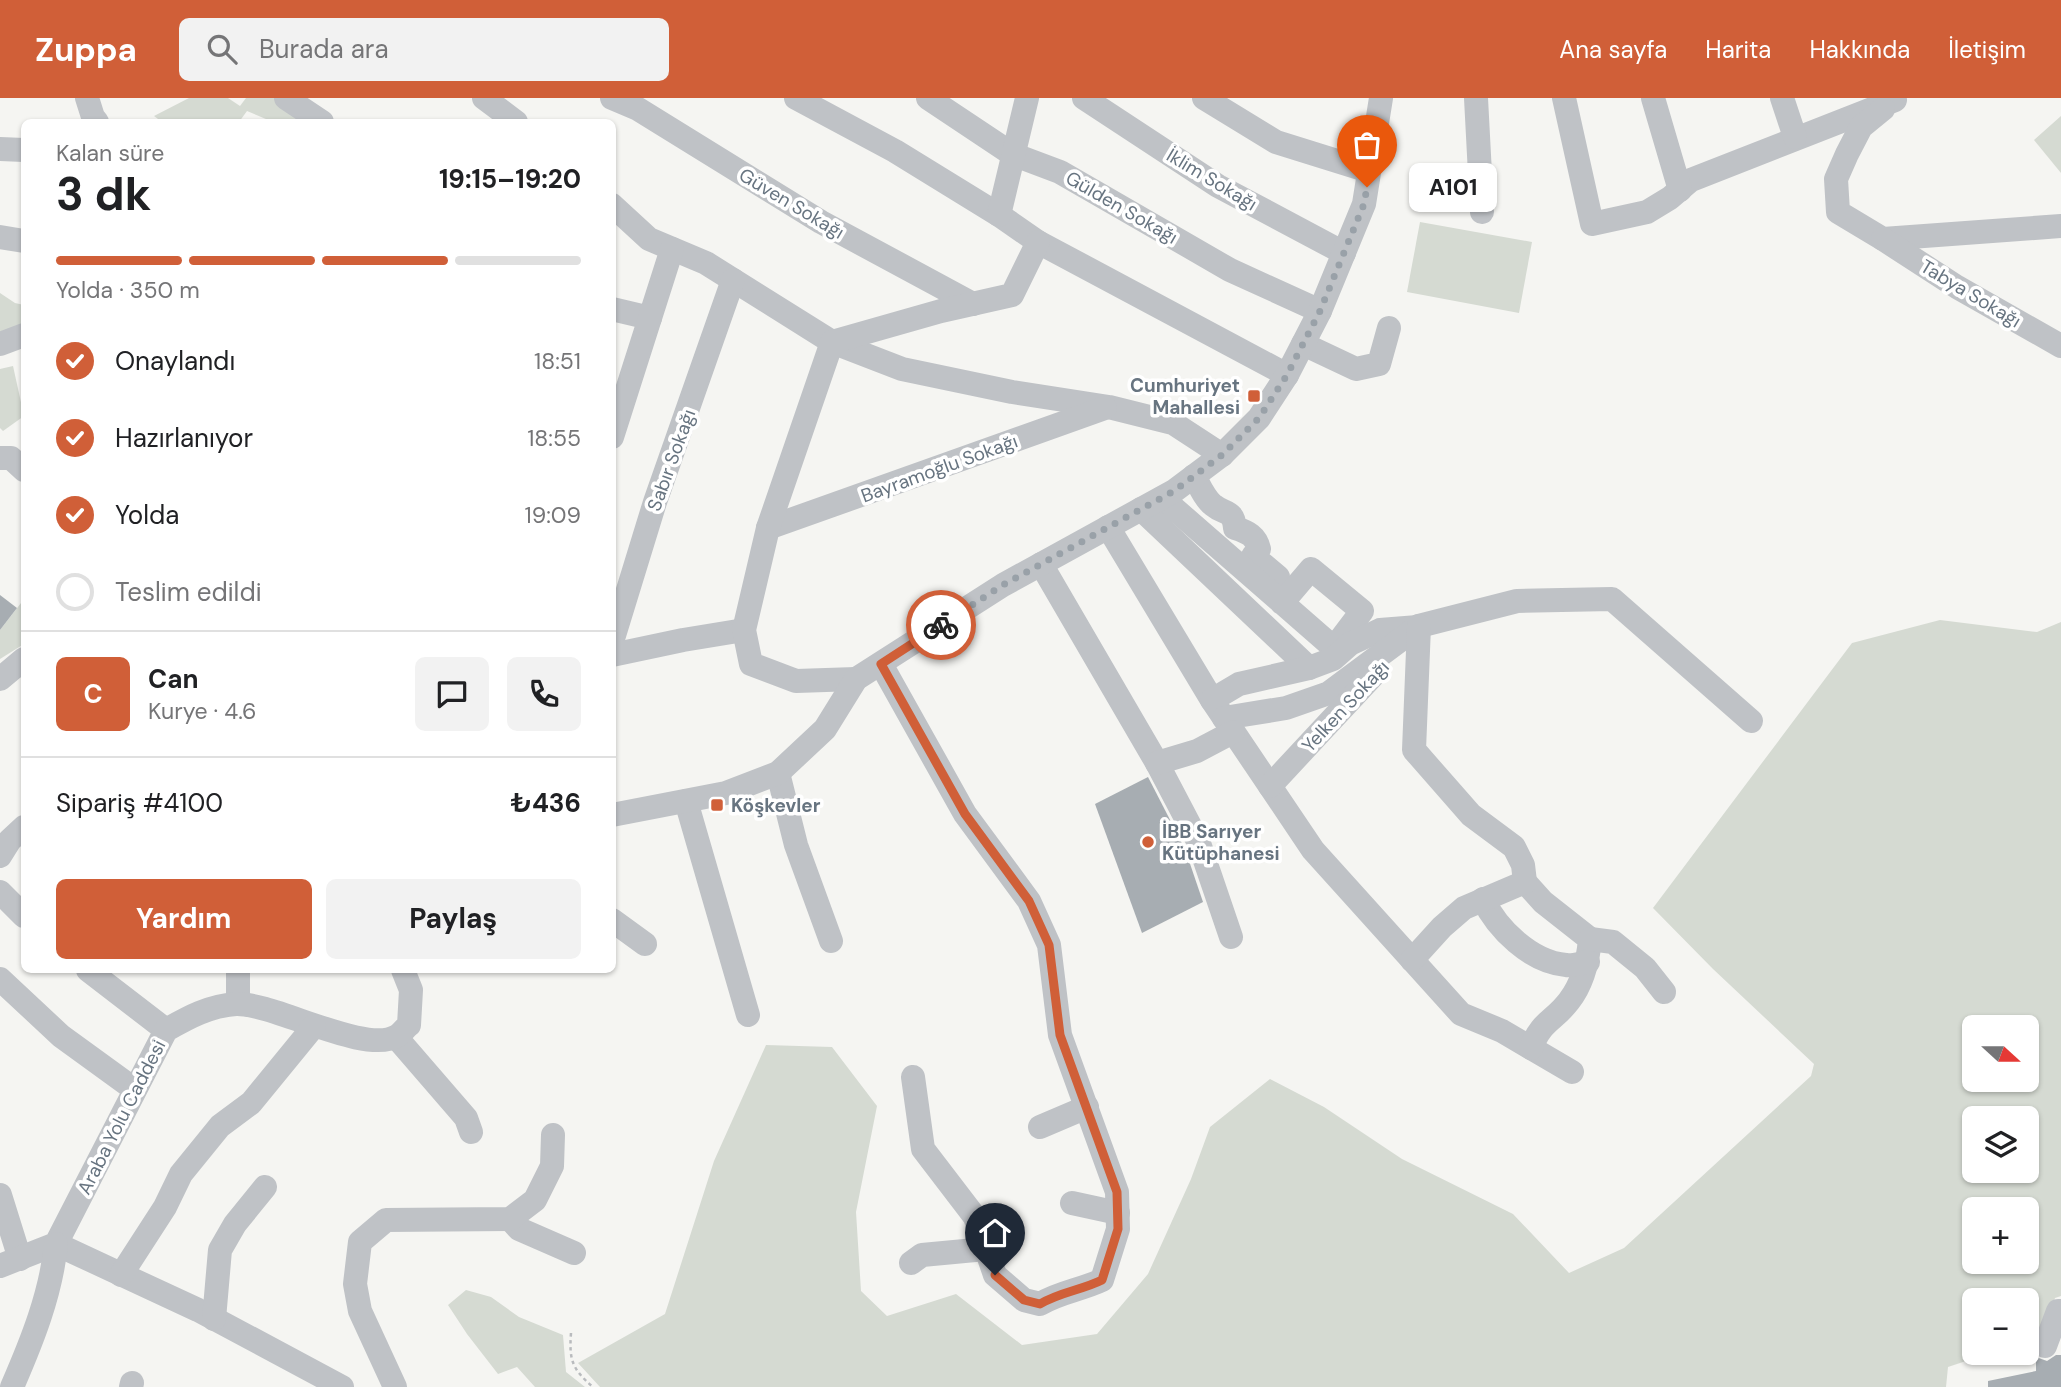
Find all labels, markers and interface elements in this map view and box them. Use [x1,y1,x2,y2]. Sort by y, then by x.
search box [179,18,669,81]
text: Zuppa [35,28,137,71]
icon: search [203,30,241,68]
text: Burada ara [259,32,389,66]
text: Ana sayfa [1559,34,1667,65]
text: Harita [1705,34,1771,65]
text: Hakkında [1809,34,1910,65]
text: İletişim [1948,34,2026,65]
pin [1337,115,1397,187]
icon: bag [1348,126,1386,164]
text: Kalan süre [56,138,164,168]
street label: İklim Sokağı [1162,143,1262,216]
text: 19:15–19:20 [439,162,581,196]
street label: Güven Sokağı [734,162,849,245]
callout: A101 [1409,162,1496,212]
text: 3 dk [56,164,151,224]
street label: Gülden Sokağı [1061,165,1182,250]
text: A101 [1429,172,1477,202]
street label: Tabya Sokağı [1916,254,2026,333]
text: Yolda · 350 m [56,275,200,305]
icon: check [56,342,94,380]
text: Onaylandı [115,344,235,378]
text: 18:51 [534,346,581,376]
place label: Cumhuriyet Mahallesi [1130,373,1240,420]
marker: Cumhuriyet Mahallesi [1246,388,1262,404]
street label: Sabır Sokağı [642,406,701,515]
icon: check [56,419,94,457]
text: Hazırlanıyor [115,421,253,455]
text: 18:55 [527,423,581,453]
street label: Bayramoğlu Sokağı [857,429,1021,508]
icon: check [56,496,94,534]
text: Yolda [115,498,179,532]
text: 19:09 [525,500,581,530]
text: Teslim edildi [115,575,262,609]
courier [906,590,976,660]
icon: bike [922,606,960,644]
street label: Yelken Sokağı [1296,655,1394,758]
button: chat [415,657,489,731]
button: phone [507,657,581,731]
text: Can [148,662,198,696]
text: C [83,677,103,711]
text: Kurye · 4.6 [148,696,257,726]
text: Sipariş #4100 [56,786,223,820]
text: ₺436 [510,786,581,820]
place label: Köşkevler [731,793,821,818]
marker: Köşkevler [709,797,725,813]
place label: İBB Sarıyer Kütüphanesi [1162,819,1280,866]
marker: İBB Sarıyer Kütüphanesi [1140,834,1156,850]
button: Yardım [56,879,312,959]
button: Paylaş [326,879,581,959]
north arrow [1962,1015,2039,1092]
map controls [1962,1015,2039,1365]
street label: Araba Yolu Caddesi [72,1036,171,1199]
button: layers [1962,1106,2039,1183]
button: + [1962,1197,2039,1274]
pin [965,1203,1025,1275]
icon: home [976,1214,1014,1252]
button: − [1962,1288,2039,1365]

